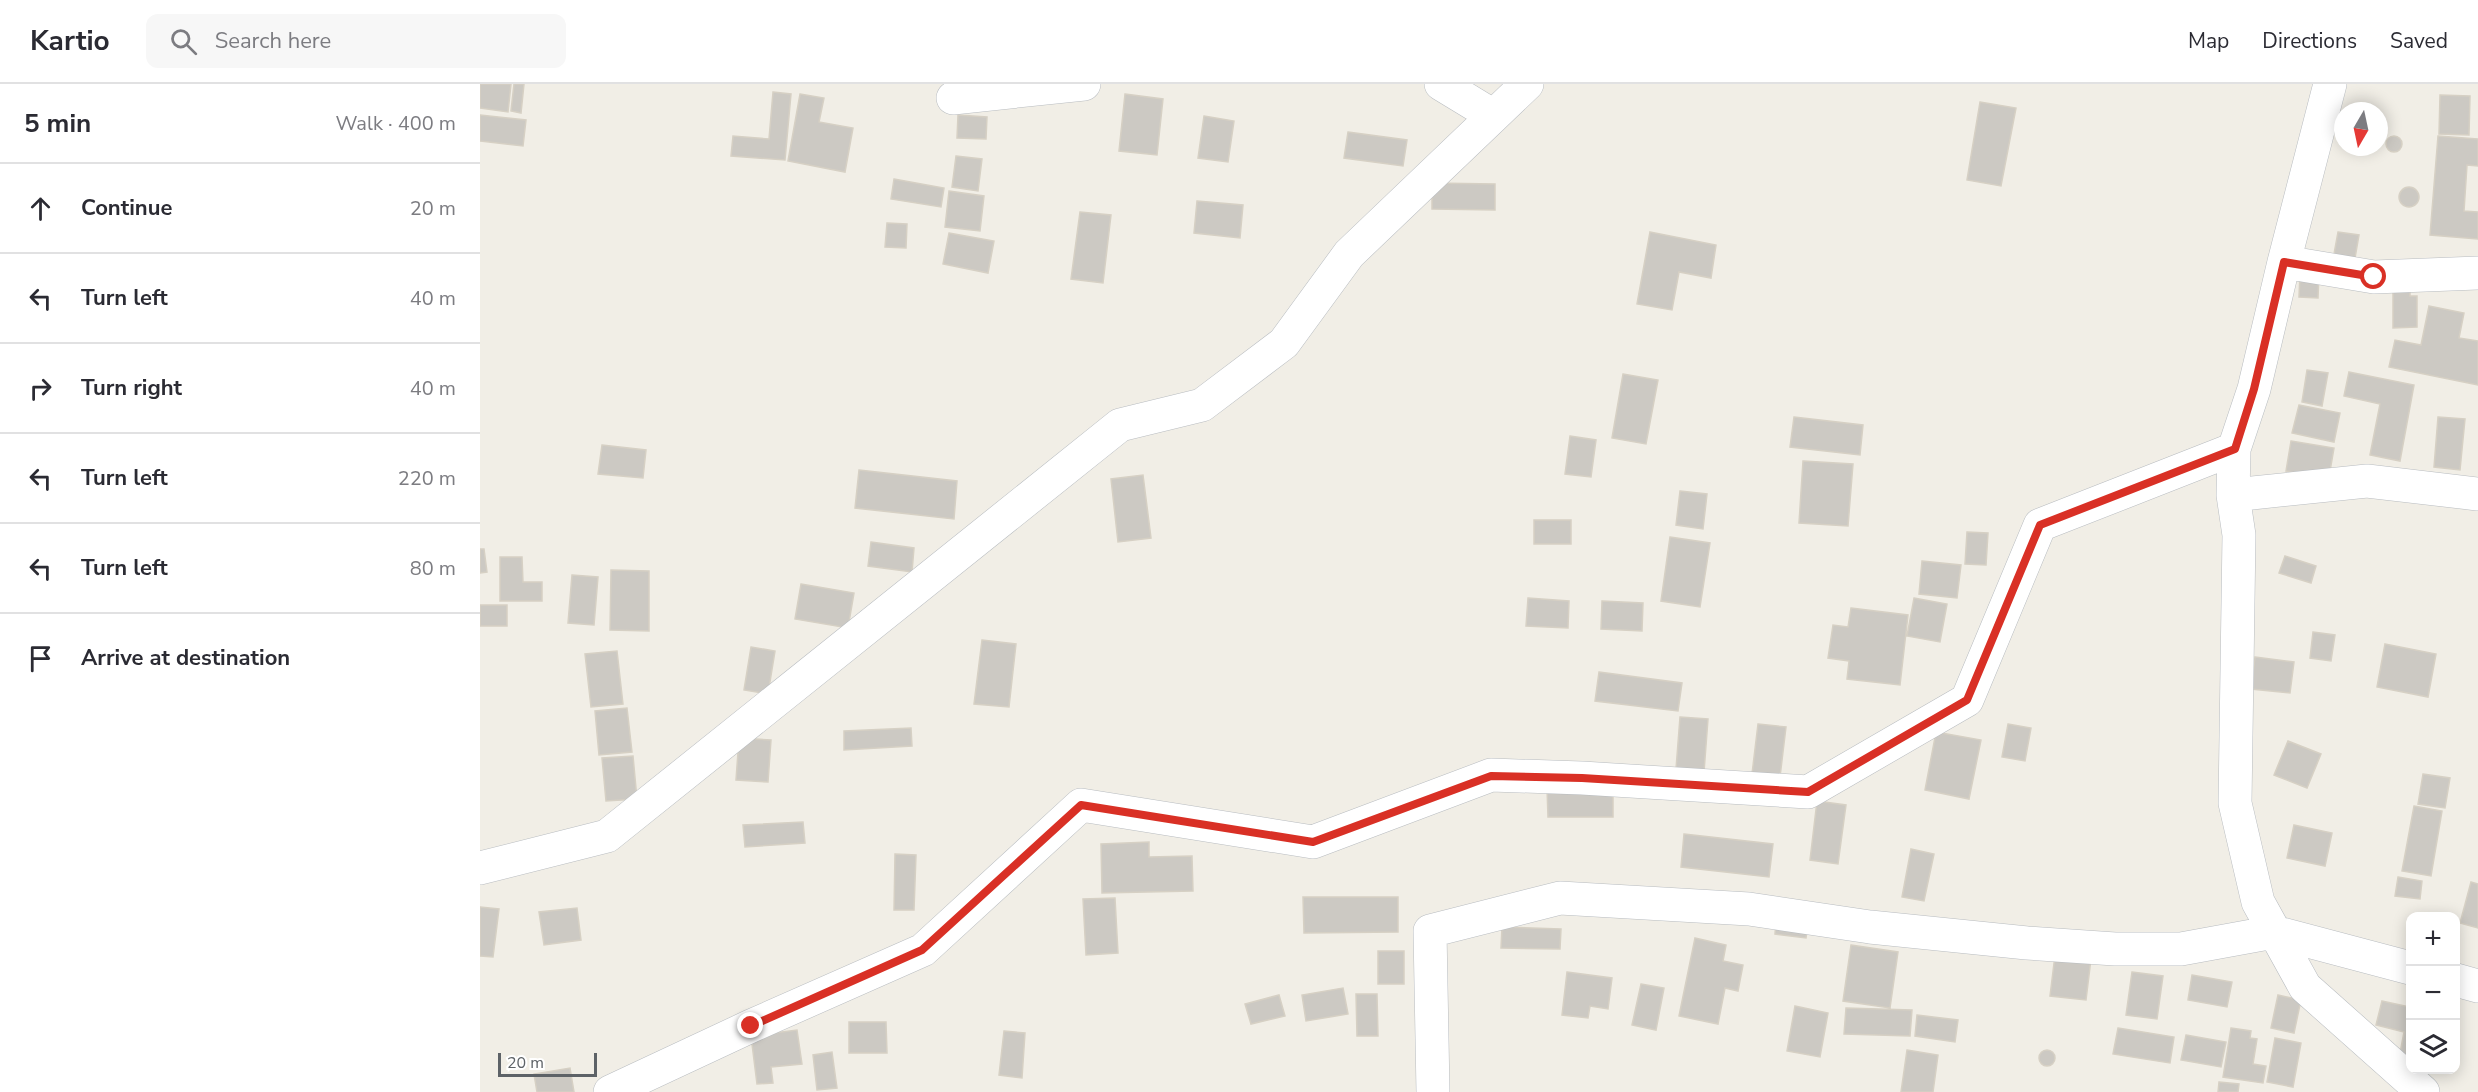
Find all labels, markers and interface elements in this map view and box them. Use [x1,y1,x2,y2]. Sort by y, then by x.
search box [146,14,566,68]
text: Kartio [30,22,110,60]
icon: search [167,25,200,58]
text: Search here [215,26,331,56]
text: Map [2188,27,2229,55]
text: Directions [2262,27,2357,55]
text: Saved [2390,27,2448,55]
north arrow [2334,102,2388,156]
text: 5 min [24,106,91,141]
text: Walk · 400 m [336,110,456,137]
icon: ahead [24,192,57,225]
text: Continue [81,193,172,223]
text: 20 m [410,195,456,222]
route start [2360,263,2386,289]
icon: left [24,282,57,315]
text: Turn left [81,283,168,313]
text: 40 m [410,285,456,312]
icon: right [24,372,57,405]
text: Turn right [81,373,182,403]
text: 40 m [410,375,456,402]
icon: left [24,462,57,495]
text: Turn left [81,463,168,493]
text: 220 m [398,465,456,492]
icon: left [24,552,57,585]
text: Turn left [81,553,168,583]
text: 80 m [410,555,456,582]
icon: arrive [24,642,57,675]
text: Arrive at destination [81,643,290,673]
map controls [2406,912,2460,1074]
button: + [2406,912,2460,966]
button: − [2406,966,2460,1020]
route end [737,1012,763,1038]
button: layers [2406,1020,2460,1074]
scale bar [498,1050,597,1078]
text: 20 m [507,1052,544,1074]

